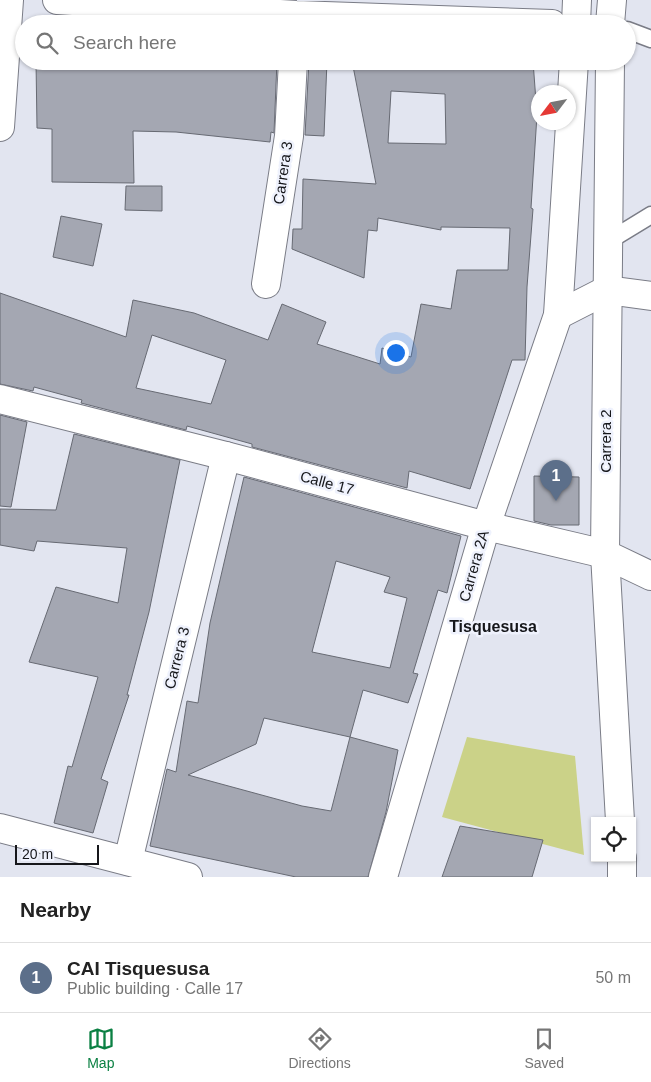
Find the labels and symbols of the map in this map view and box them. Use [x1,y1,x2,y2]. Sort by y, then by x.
north arrow [531,85,576,130]
street label: Carrera 3 [270,140,295,205]
your location [383,340,409,366]
street label: Carrera 2 [597,409,614,473]
pin: 1 [540,460,572,501]
street label: Calle 17 [298,467,356,498]
street label: Carrera 2A [455,528,492,603]
district label: Tisquesusa [449,618,537,635]
street label: Carrera 3 [161,625,192,691]
scale bar [15,842,99,865]

